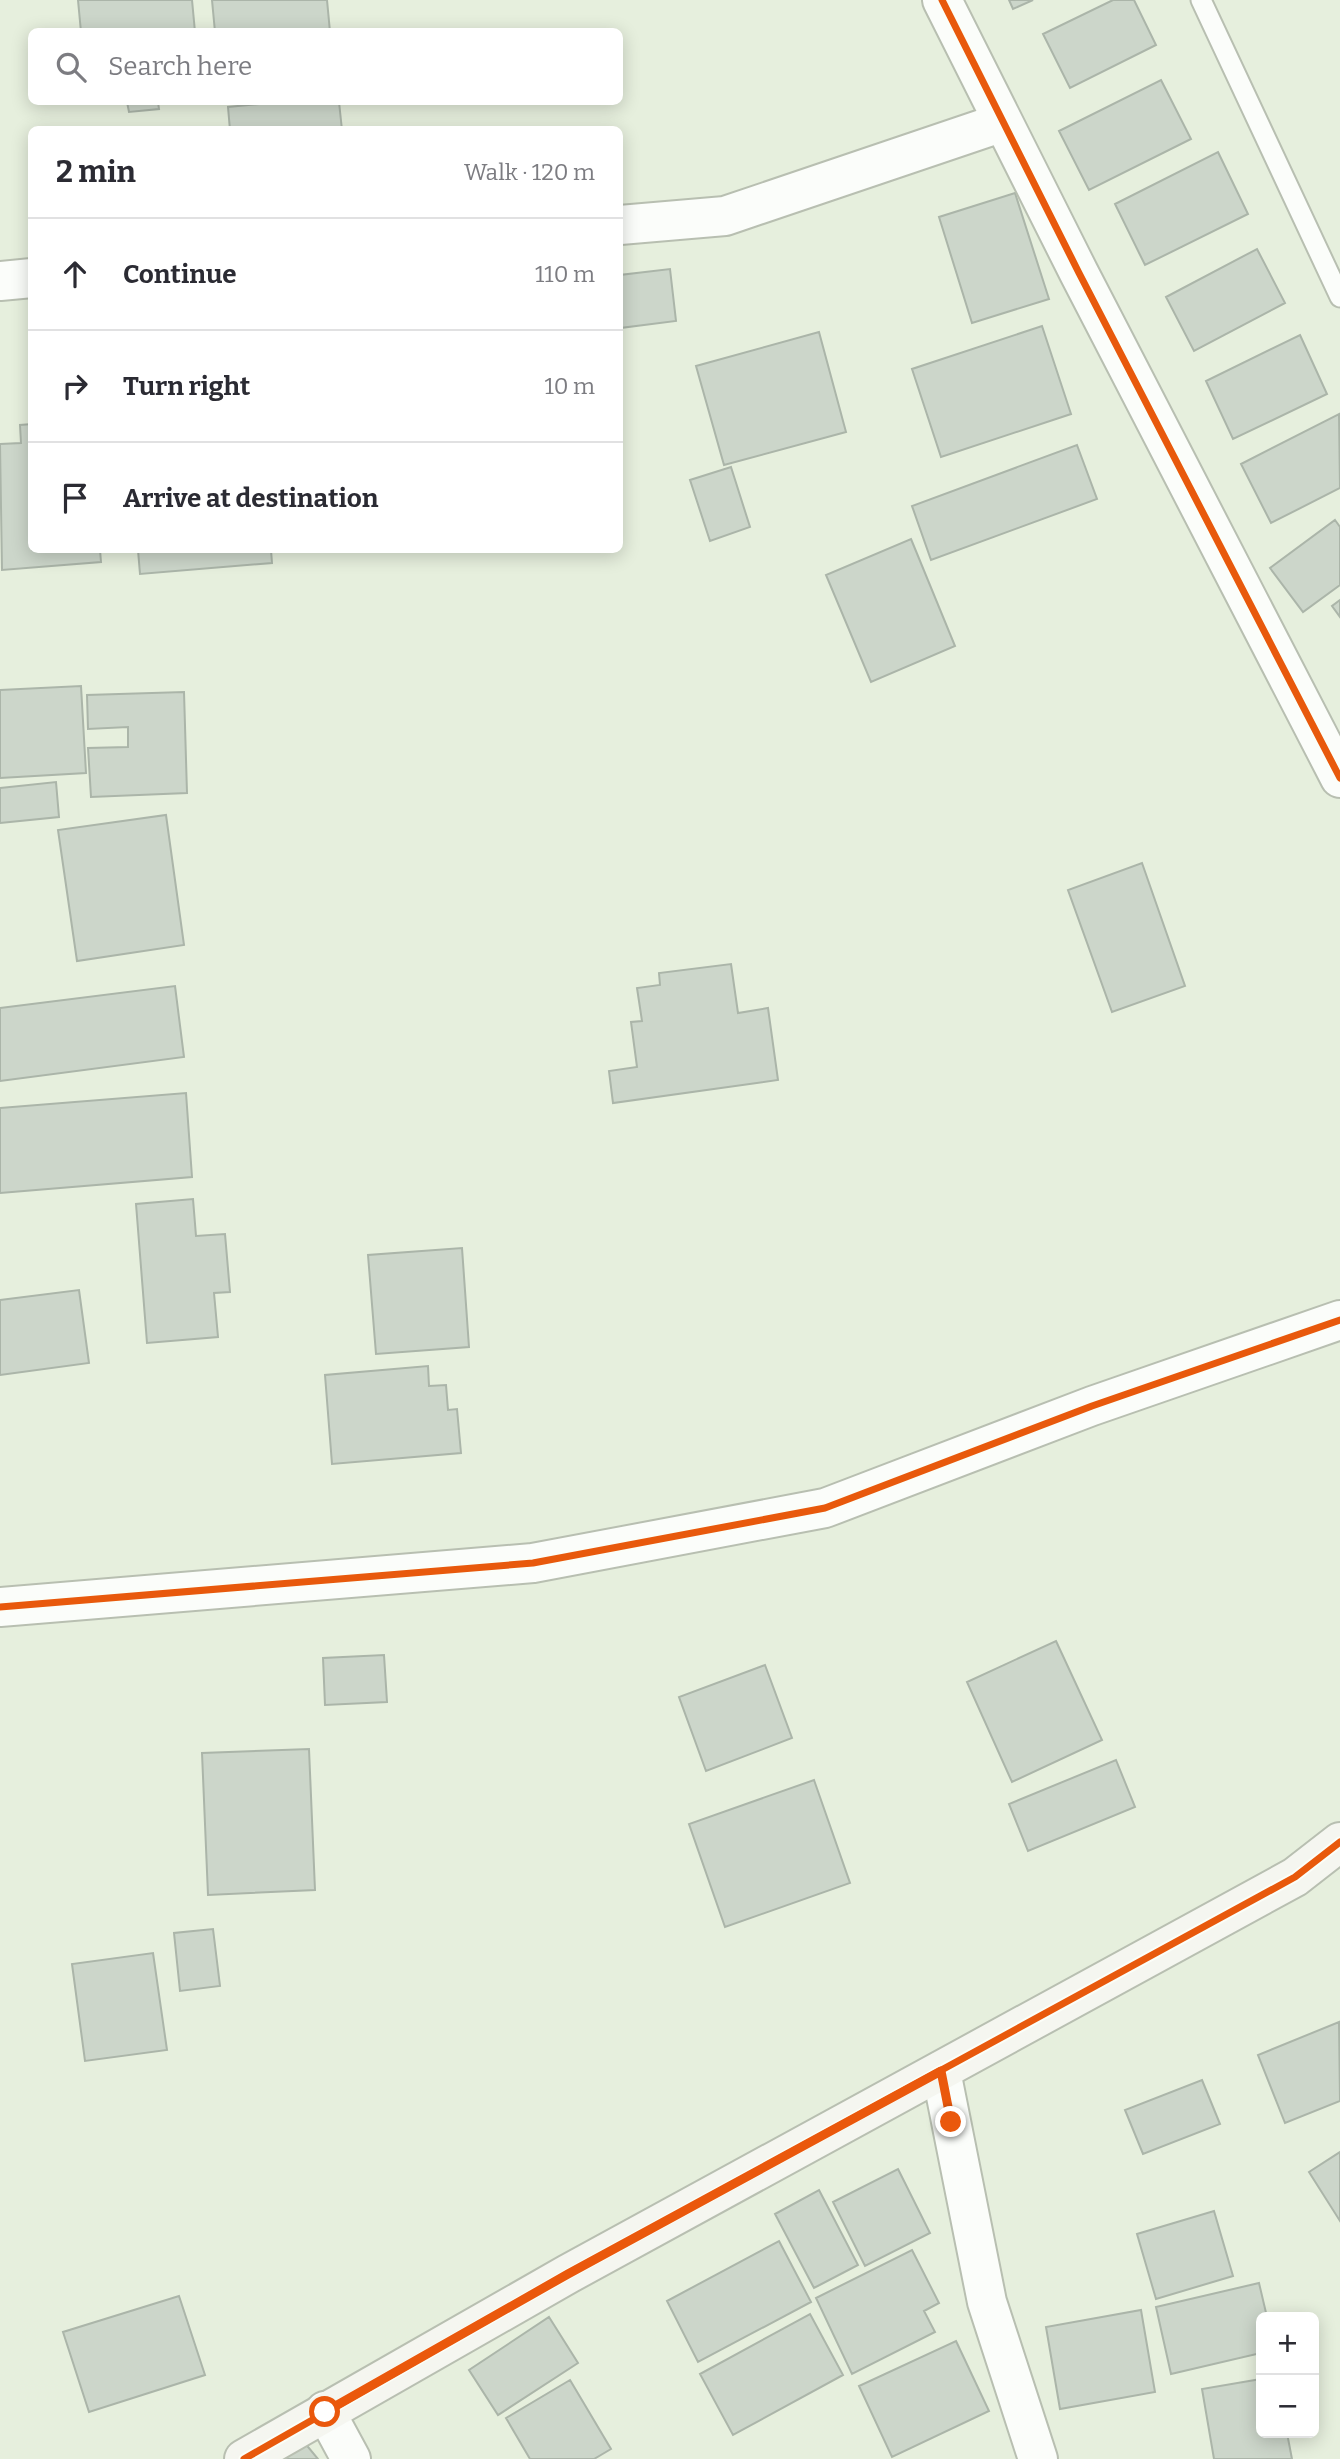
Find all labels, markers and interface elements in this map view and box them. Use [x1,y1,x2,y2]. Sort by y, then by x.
search box [28,28,623,105]
icon: search [52,48,90,86]
text: Search here [108,51,252,82]
text: 2 min [56,154,136,190]
text: Walk · 120 m [464,158,595,186]
icon: ahead [56,255,94,293]
text: Continue [123,259,237,290]
text: 110 m [535,260,595,288]
icon: right [56,367,94,405]
text: Turn right [123,371,250,402]
text: 10 m [544,372,595,400]
icon: arrive [56,479,94,517]
text: Arrive at destination [123,483,378,514]
route end [935,2106,966,2137]
map controls [1256,2312,1319,2438]
button: + [1256,2312,1319,2375]
button: − [1256,2375,1319,2438]
route start [309,2396,340,2427]

